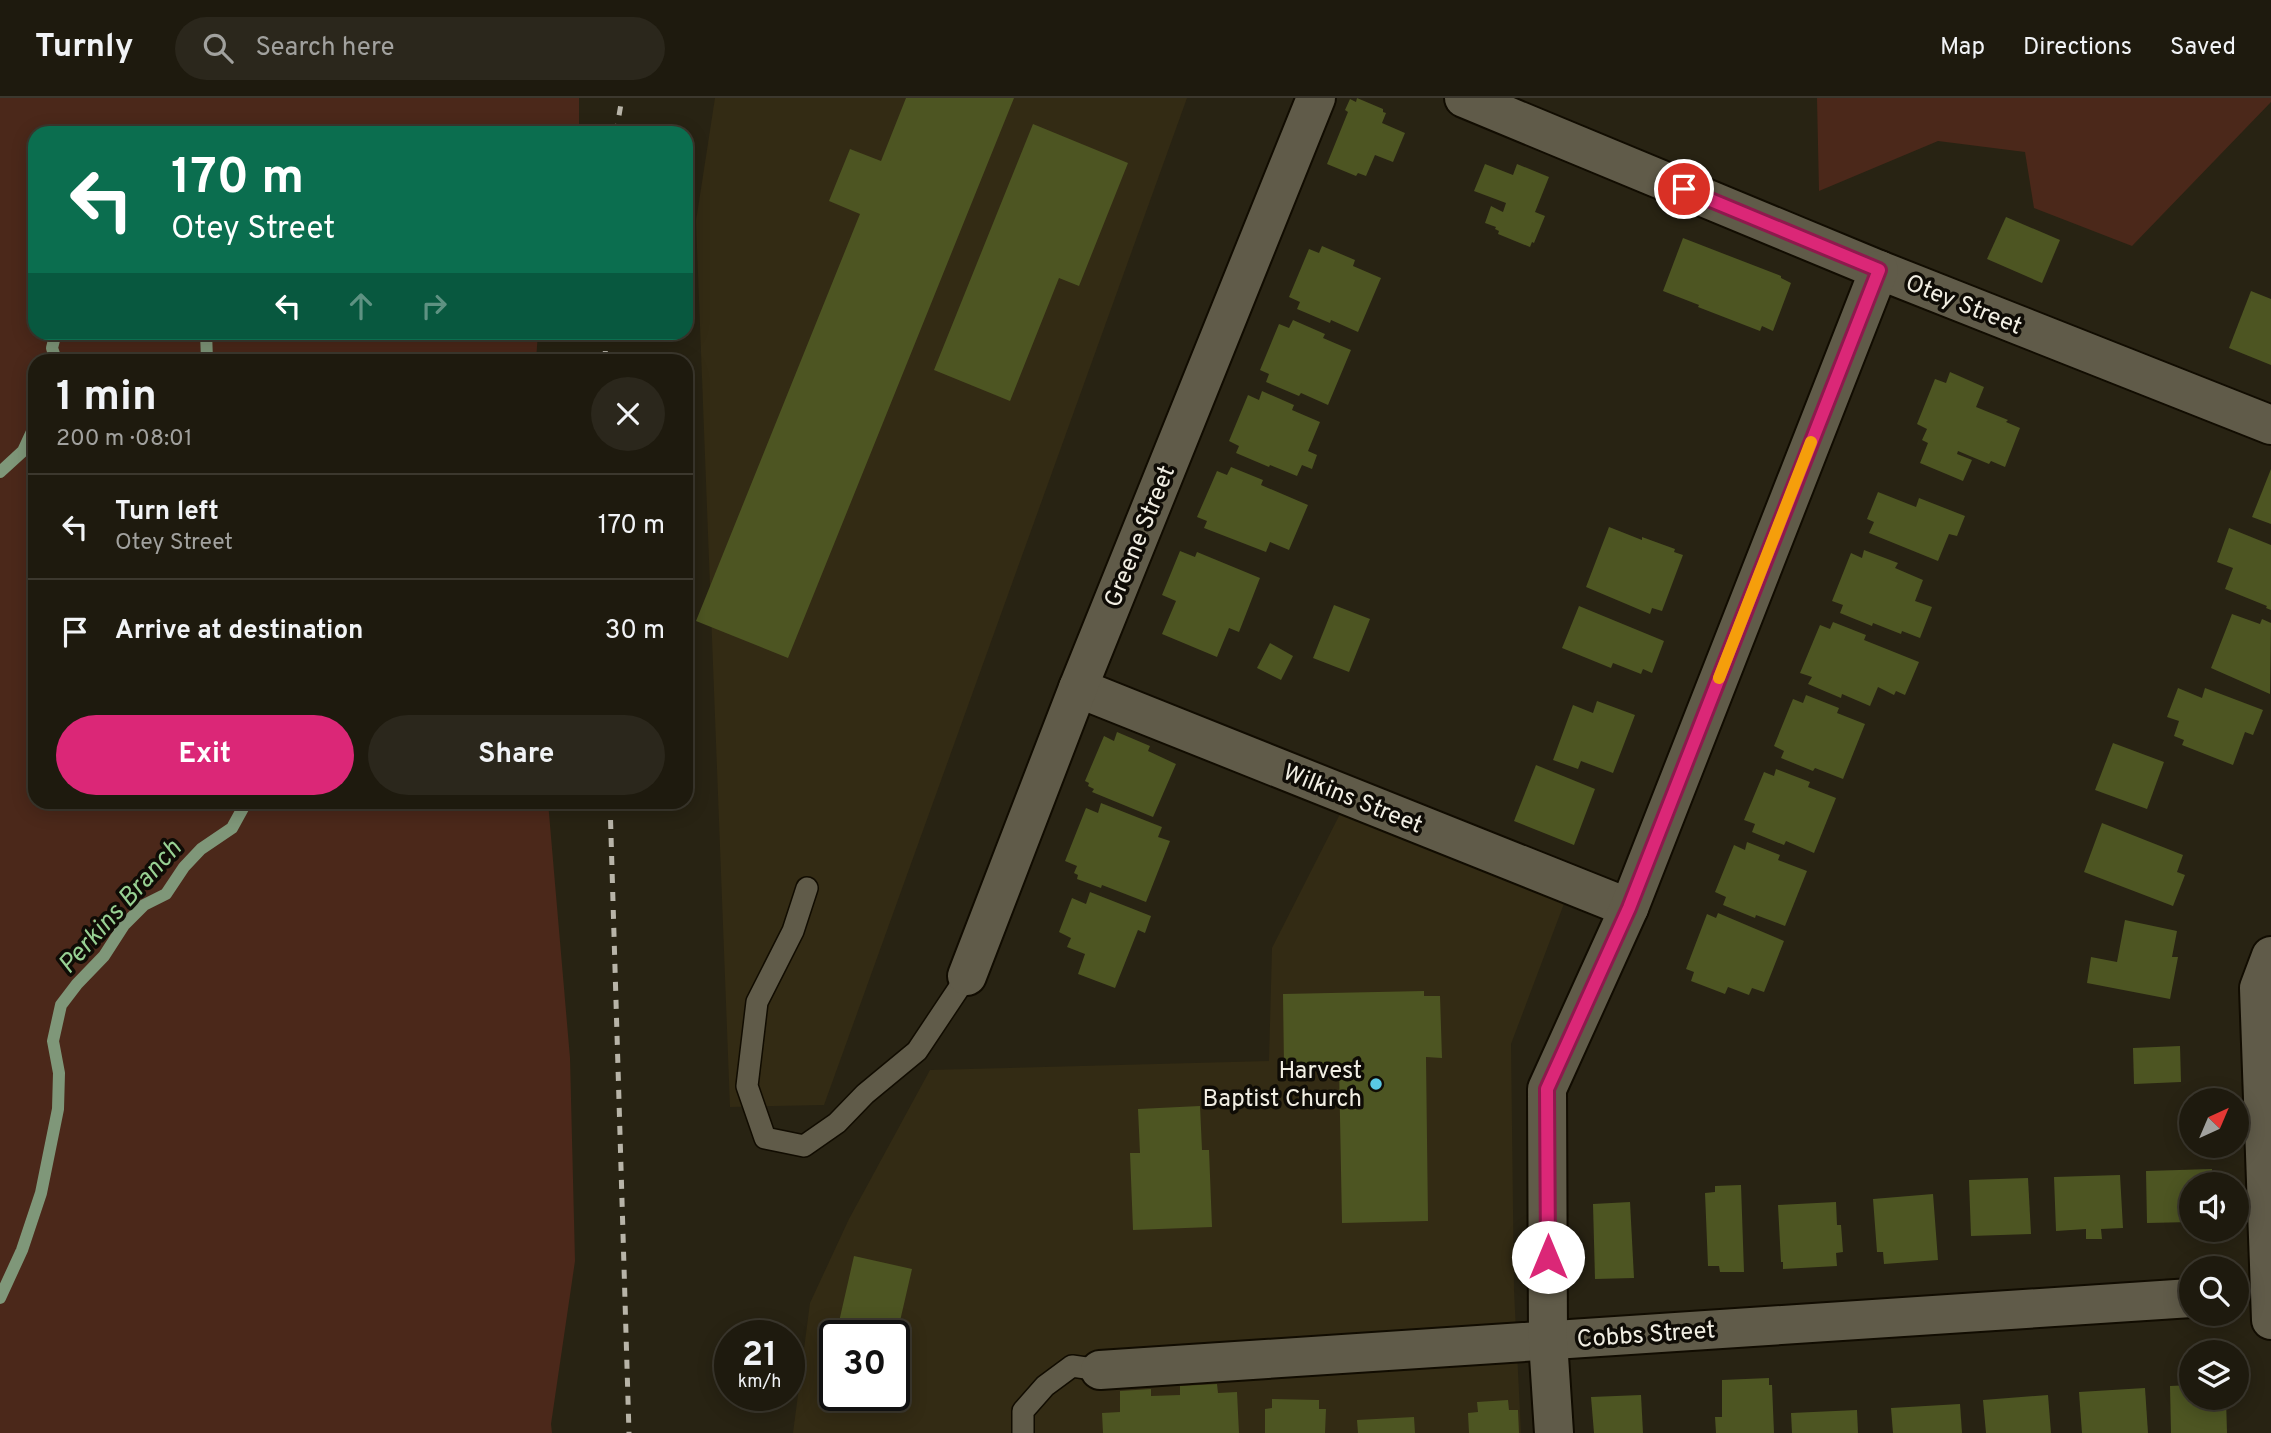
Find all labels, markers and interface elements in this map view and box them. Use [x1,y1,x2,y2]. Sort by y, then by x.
search box [175,17,665,80]
text: Turnly [35,27,133,69]
icon: search [199,29,237,67]
text: Search here [255,32,394,65]
text: Map [1940,33,1985,63]
text: Directions [2023,33,2132,63]
text: Saved [2170,33,2236,63]
text: 170 m [171,149,304,211]
icon: left [56,154,147,245]
pin [1654,159,1714,219]
icon: arrive [1665,170,1703,208]
text: Otey Street [171,210,335,250]
street label: Otey Street [1901,269,2026,343]
icon: left [269,287,307,325]
icon: ahead [342,287,380,325]
icon: right [415,287,453,325]
text: 1 min [56,372,157,425]
button: close [591,377,665,451]
text: 200 m · 08:01 [56,425,192,454]
street label: Greene Street [1099,461,1183,612]
text: Turn left [115,496,219,529]
icon: left [56,508,94,546]
text: 170 m [598,510,665,543]
text: Otey Street [115,529,233,558]
icon: arrive [56,613,94,651]
text: Arrive at destination [115,615,363,648]
text: 30 m [605,615,665,648]
button: Exit [56,715,354,795]
button: Share [368,715,665,795]
street label: Wilkins Street [1278,758,1426,841]
water label: Perkins Branch [52,834,190,982]
place label: Harvest Baptist Church [1202,1057,1362,1115]
marker: Harvest Baptist Church [1368,1076,1384,1092]
north arrow [2179,1088,2249,1158]
map controls [2179,1088,2249,1410]
button: sound [2179,1172,2249,1242]
position arrow [1511,1220,1585,1294]
button: search [2179,1256,2249,1326]
street label: Cobbs Street [1576,1316,1716,1356]
speed limit sign: 30 [819,1320,910,1411]
text: 21 [742,1334,777,1378]
button: layers [2179,1340,2249,1410]
text: km/h [738,1371,781,1394]

